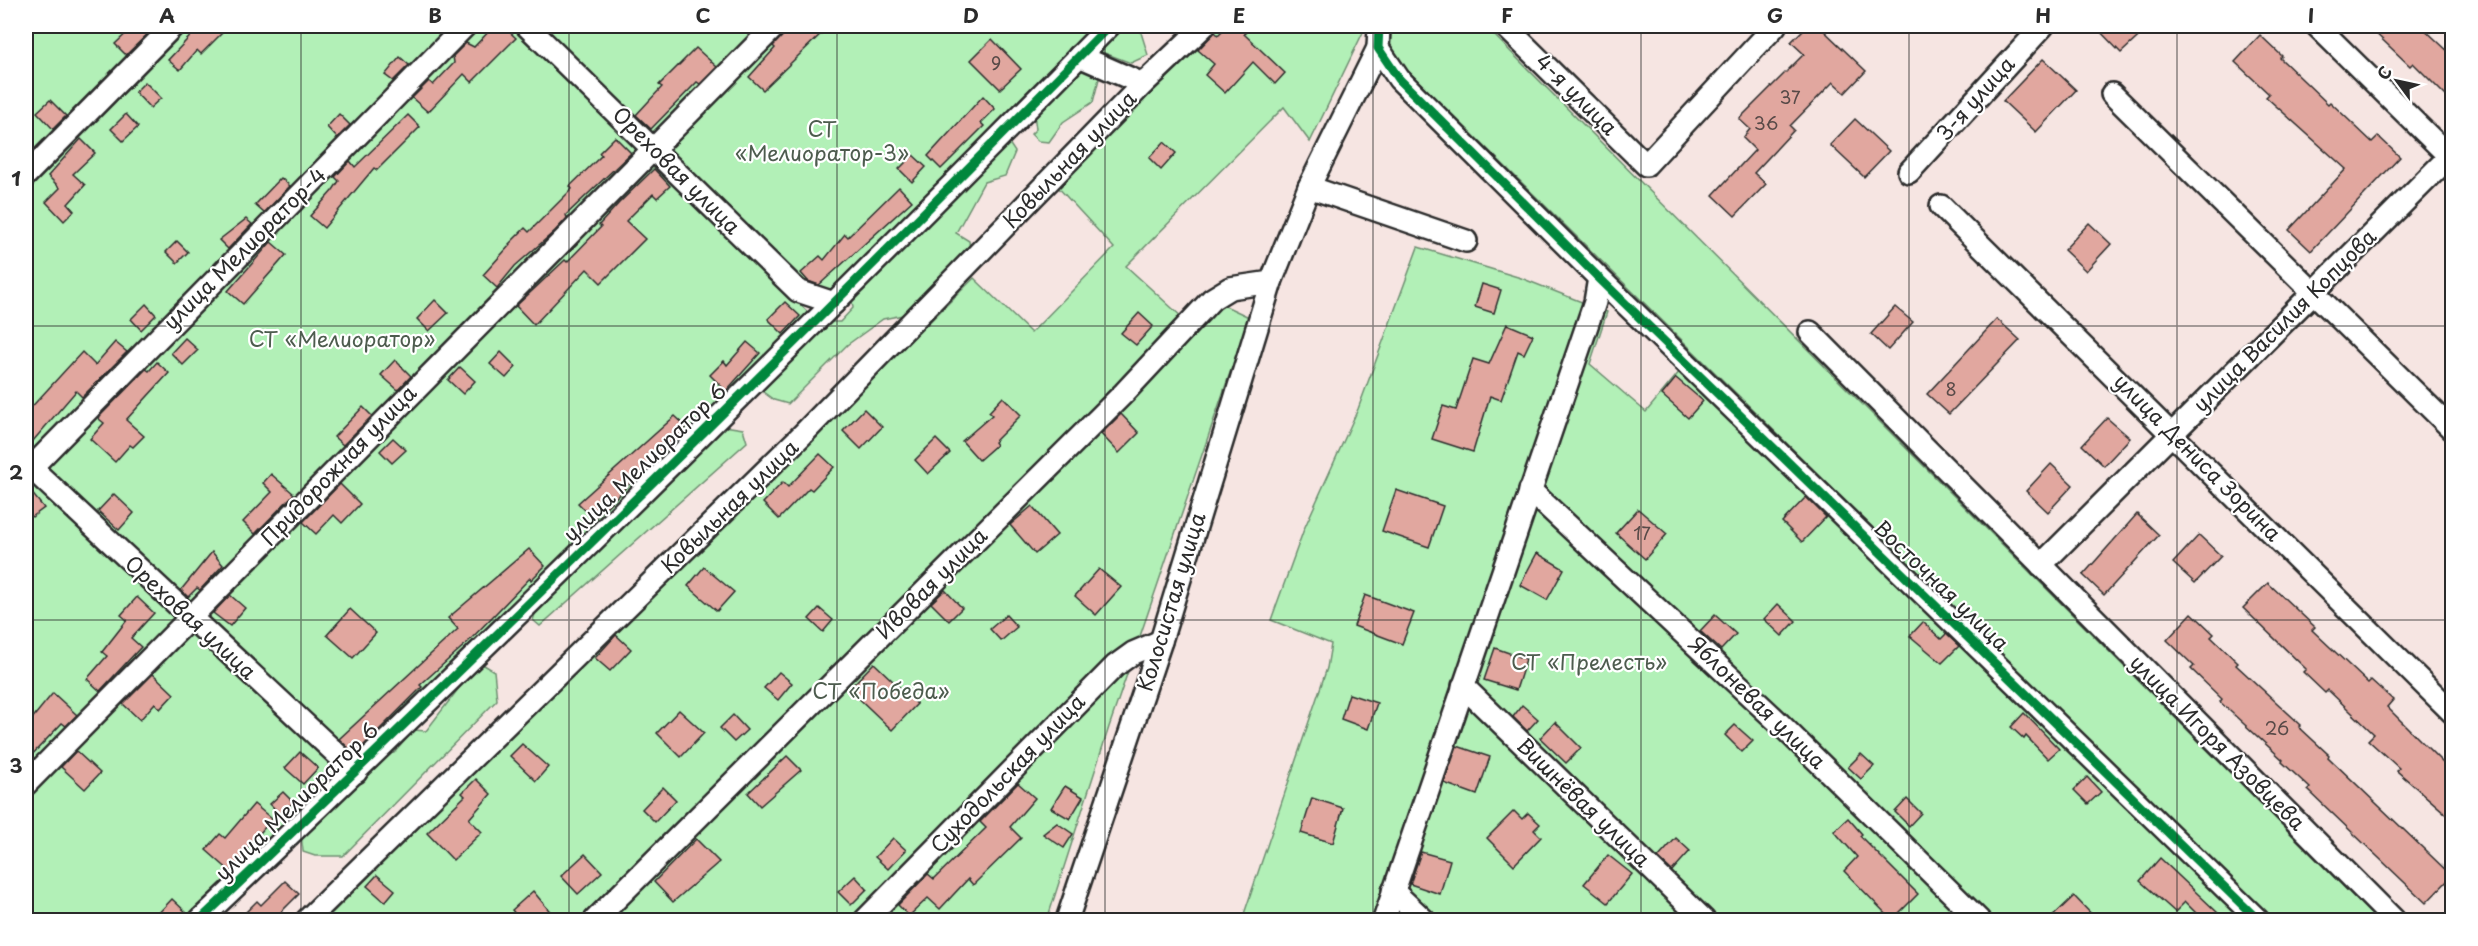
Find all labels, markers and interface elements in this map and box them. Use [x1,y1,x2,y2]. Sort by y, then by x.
text: A [159,0,175,30]
text: B [428,0,442,30]
text: C [695,0,711,30]
text: D [963,0,979,30]
text: E [1233,0,1245,30]
text: F [1501,0,1513,30]
text: G [1767,0,1783,30]
text: H [2035,0,2051,30]
text: I [2308,0,2314,30]
street label: 4-я улица [1529,45,1626,142]
street label: 3-я улица [1928,48,2022,147]
house number: 9 [991,49,1001,76]
north arrow [2367,51,2427,111]
text: С [2370,61,2397,84]
street label: Ковыльная улица [994,82,1144,235]
house number: 37 [1779,83,1801,110]
street label: Ореховая улица [606,98,749,241]
house number: 36 [1754,109,1778,136]
park label: СТ «Мелиоратор-3» [735,112,909,168]
street label: улица Мелиоратор-4 [155,159,332,336]
text: 1 [11,163,21,193]
street label: улица Василия Копцова [2185,221,2383,419]
park label: СТ «Мелиоратор» [249,322,435,354]
street label: улица Дениса Зорина [2107,365,2290,548]
street label: улица Мелиоратор 6 [555,375,733,548]
house number: 8 [1945,375,1957,402]
street label: Придорожная улица [252,376,423,552]
street label: Ковыльная улица [652,431,805,580]
text: 2 [9,457,23,487]
street label: Колосистая улица [1128,507,1213,695]
street label: Восточная улица [1868,511,2018,658]
street label: Ивовая улица [867,519,994,646]
house number: 17 [1633,519,1651,546]
street label: Ореховая улица [118,547,265,687]
street label: Яблоневая улица [1683,628,1835,776]
park label: СТ «Прелесть» [1511,645,1667,677]
street label: улица Игоря Азовцева [2123,646,2314,837]
park label: СТ «Победа» [812,674,950,706]
street label: Суходольская улица [922,685,1092,860]
street label: улица Мелиоратор 6 [207,714,385,887]
house number: 26 [2265,714,2289,741]
street label: Вишнёвая улица [1510,729,1659,874]
text: 3 [9,750,23,780]

